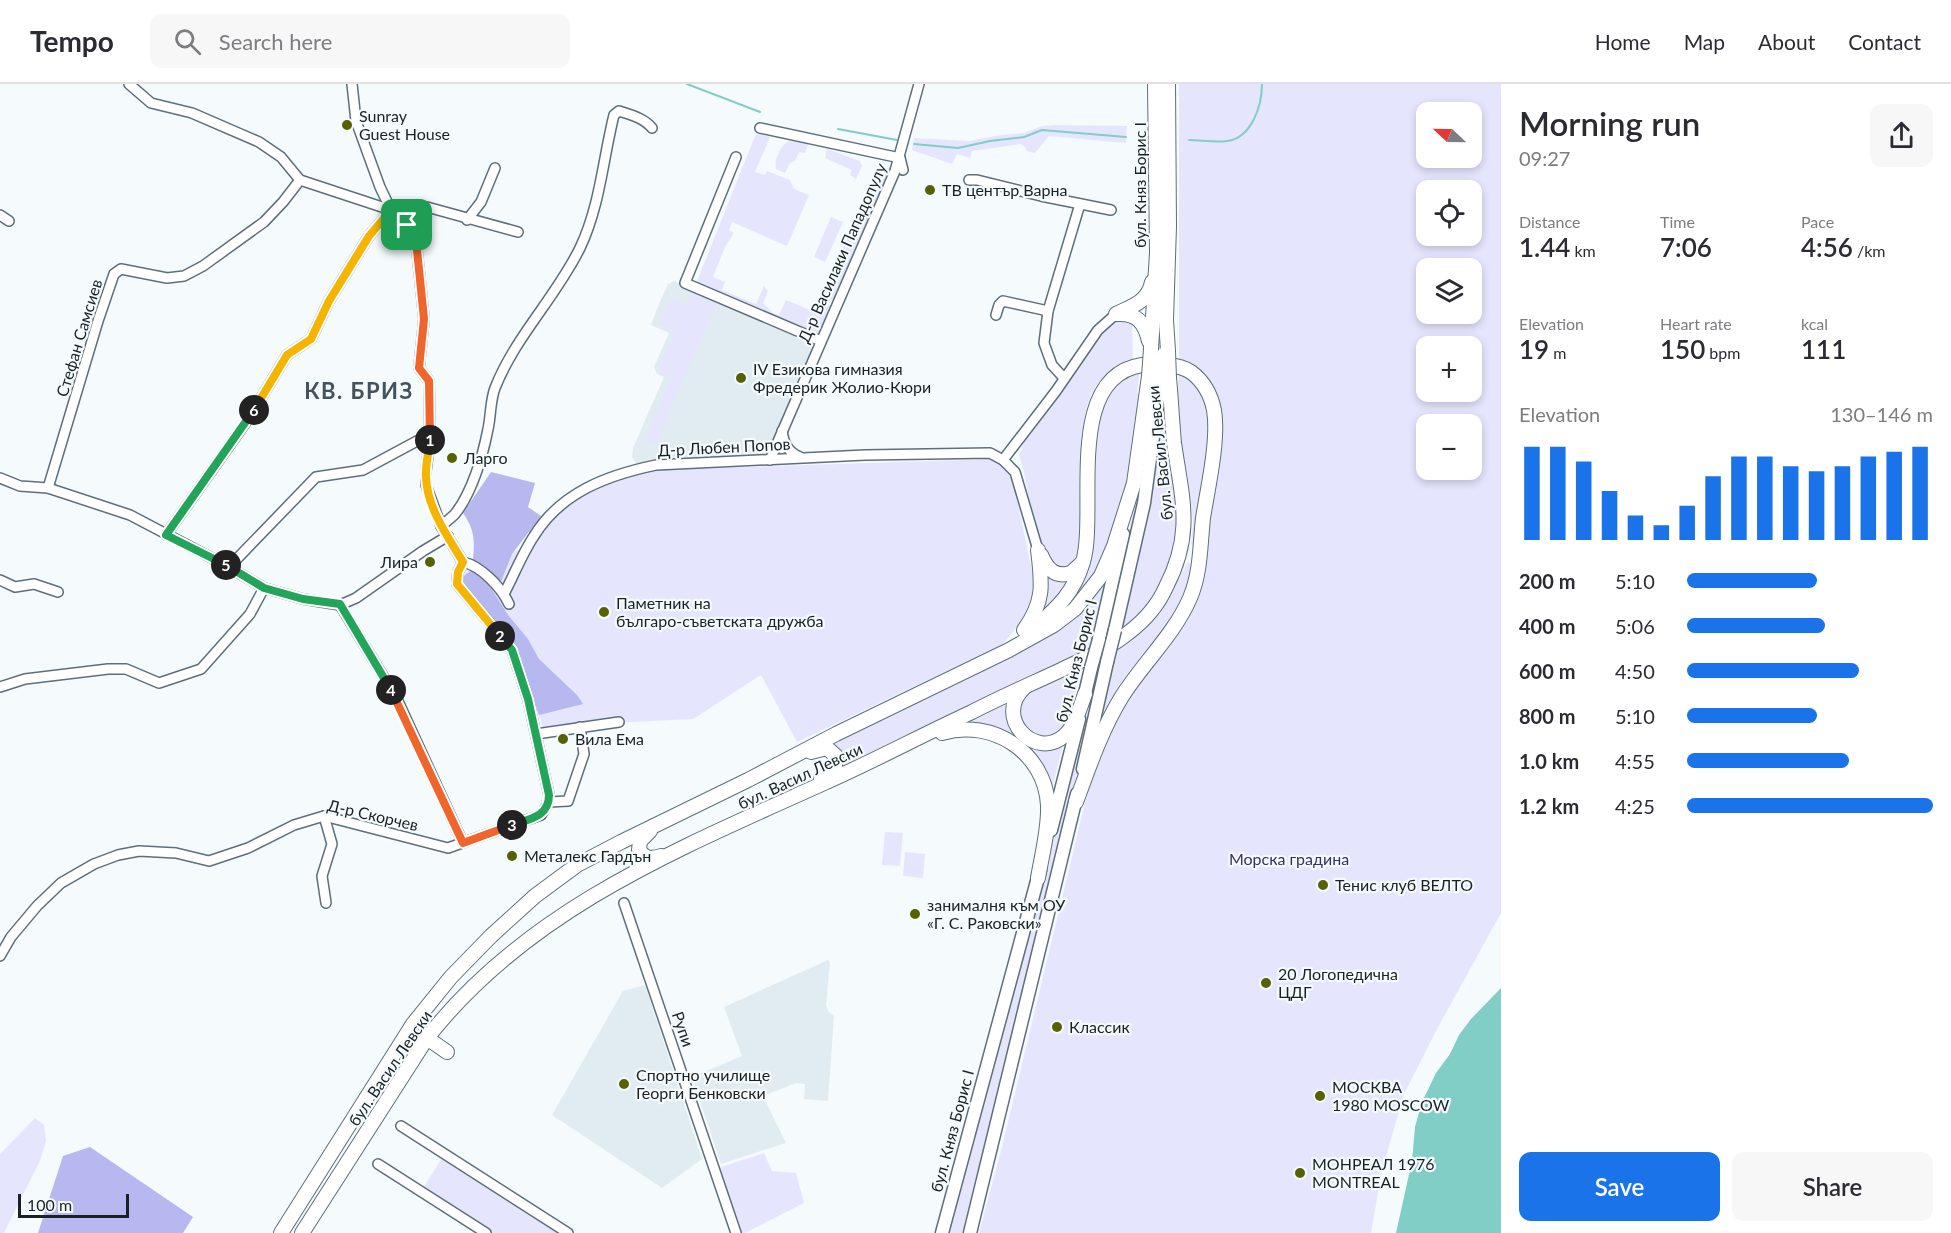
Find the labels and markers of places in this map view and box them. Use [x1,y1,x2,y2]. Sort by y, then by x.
place label: Sunray Guest House [359,106,450,143]
marker: Sunray Guest House [340,118,354,132]
place label: ТВ център Варна [942,180,1067,199]
marker: ТВ център Варна [923,183,937,197]
pin [381,199,432,250]
place label: IV Езикова гимназия Фредерик Жолио-Кюри [753,359,931,396]
marker: IV Езикова гимназия Фредерик Жолио-Кюри [734,371,748,385]
pin: 6 [239,395,269,425]
pin: 1 [415,425,445,455]
place label: Ларго [463,448,508,467]
marker: Ларго [445,451,459,465]
pin: 5 [211,550,241,580]
place label: Лира [379,552,418,571]
marker: Лира [423,555,437,569]
place label: Паметник на българо-съветската дружба [616,593,824,630]
marker: Паметник на българо-съветската дружба [597,605,611,619]
pin: 2 [485,621,515,651]
pin: 4 [376,675,406,705]
place label: Вила Ема [575,729,644,748]
marker: Вила Ема [556,732,570,746]
pin: 3 [497,810,527,840]
place label: Металекс Гардън [524,846,651,865]
marker: Металекс Гардън [505,849,519,863]
place label: Тенис клуб ВЕЛТО [1335,875,1473,894]
marker: Тенис клуб ВЕЛТО [1316,878,1330,892]
place label: занималня към ОУ «Г. С. Раковски» [927,895,1066,932]
marker: занималня към ОУ «Г. С. Раковски» [908,907,922,921]
place label: 20 Логопедична ЦДГ [1278,964,1398,1001]
marker: 20 Логопедична ЦДГ [1259,976,1273,990]
place label: Классик [1069,1017,1130,1036]
marker: Классик [1050,1020,1064,1034]
place label: Спортно училище Георги Бенковски [636,1065,770,1102]
marker: Спортно училище Георги Бенковски [617,1077,631,1091]
place label: МОСКВА 1980 MOSCOW [1332,1077,1450,1114]
marker: МОСКВА 1980 MOSCOW [1313,1089,1327,1103]
place label: МОНРЕАЛ 1976 MONTREAL [1312,1154,1435,1191]
marker: МОНРЕАЛ 1976 MONTREAL [1293,1166,1307,1180]

